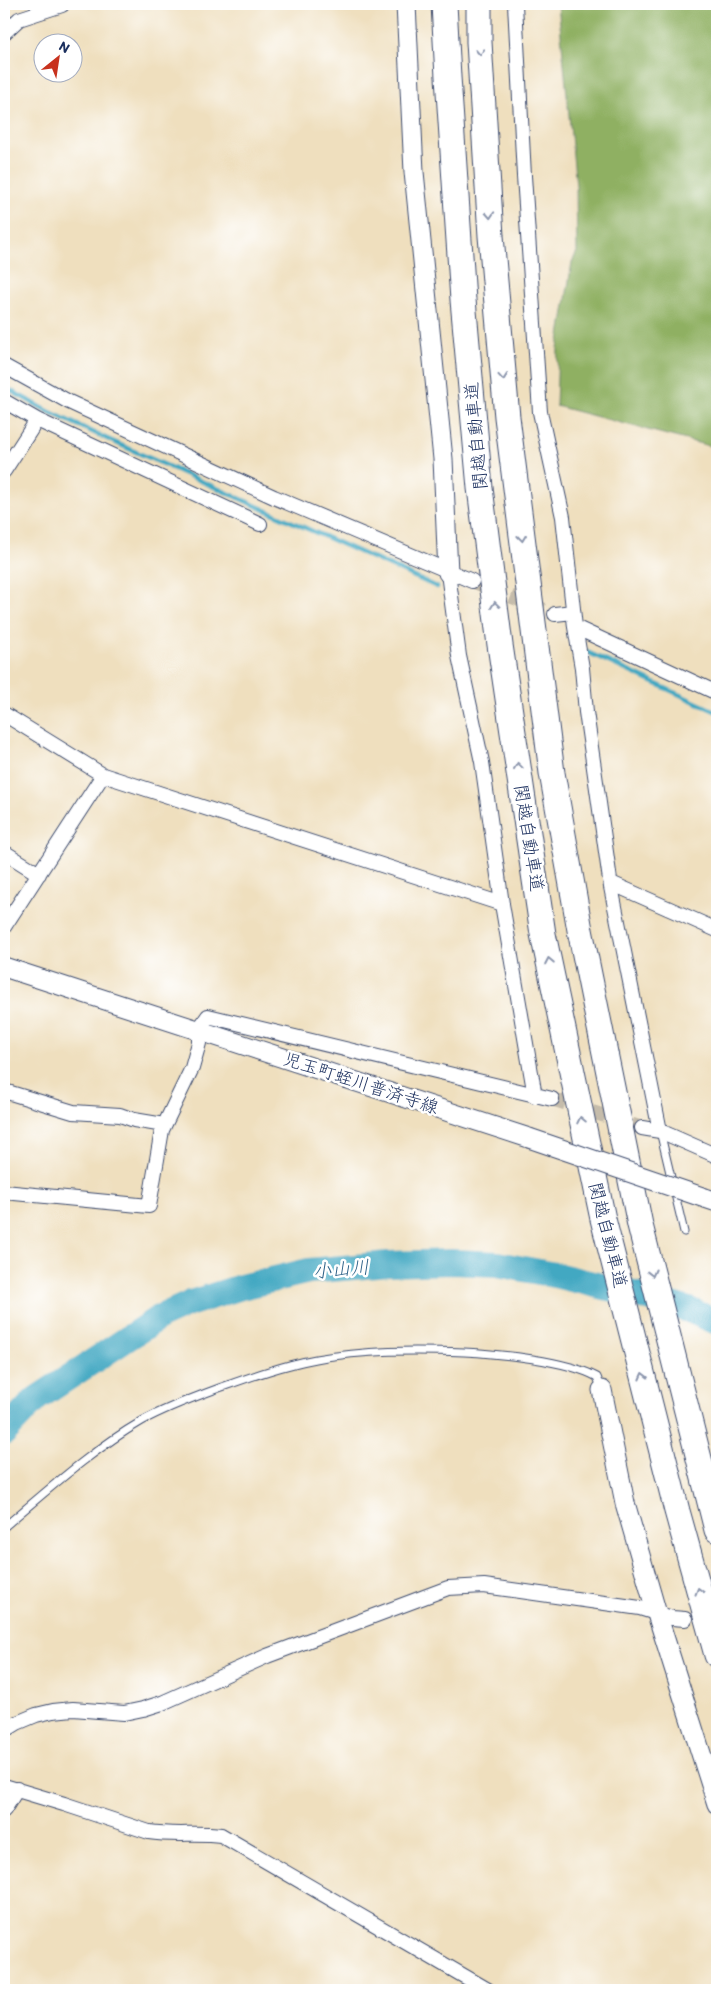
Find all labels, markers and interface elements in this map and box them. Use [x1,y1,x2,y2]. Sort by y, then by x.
north arrow [32,32,82,82]
text: N [56,37,73,57]
one-way arrow [474,49,485,57]
one-way arrow [484,211,495,219]
one-way arrow [497,373,508,381]
street label: 関越自動車道 [460,381,492,491]
one-way arrow [516,534,527,542]
one-way arrow [490,600,501,608]
one-way arrow [513,761,524,769]
street label: 関越自動車道 [510,783,548,893]
one-way arrow [544,956,554,965]
street label: 児玉町蛭川普済寺線 [281,1048,441,1118]
one-way arrow [576,1115,587,1124]
street label: 関越自動車道 [584,1180,632,1290]
water label: 小山川 [312,1255,370,1283]
one-way arrow [646,1268,657,1277]
one-way arrow [638,1371,649,1380]
one-way arrow [695,1587,705,1595]

